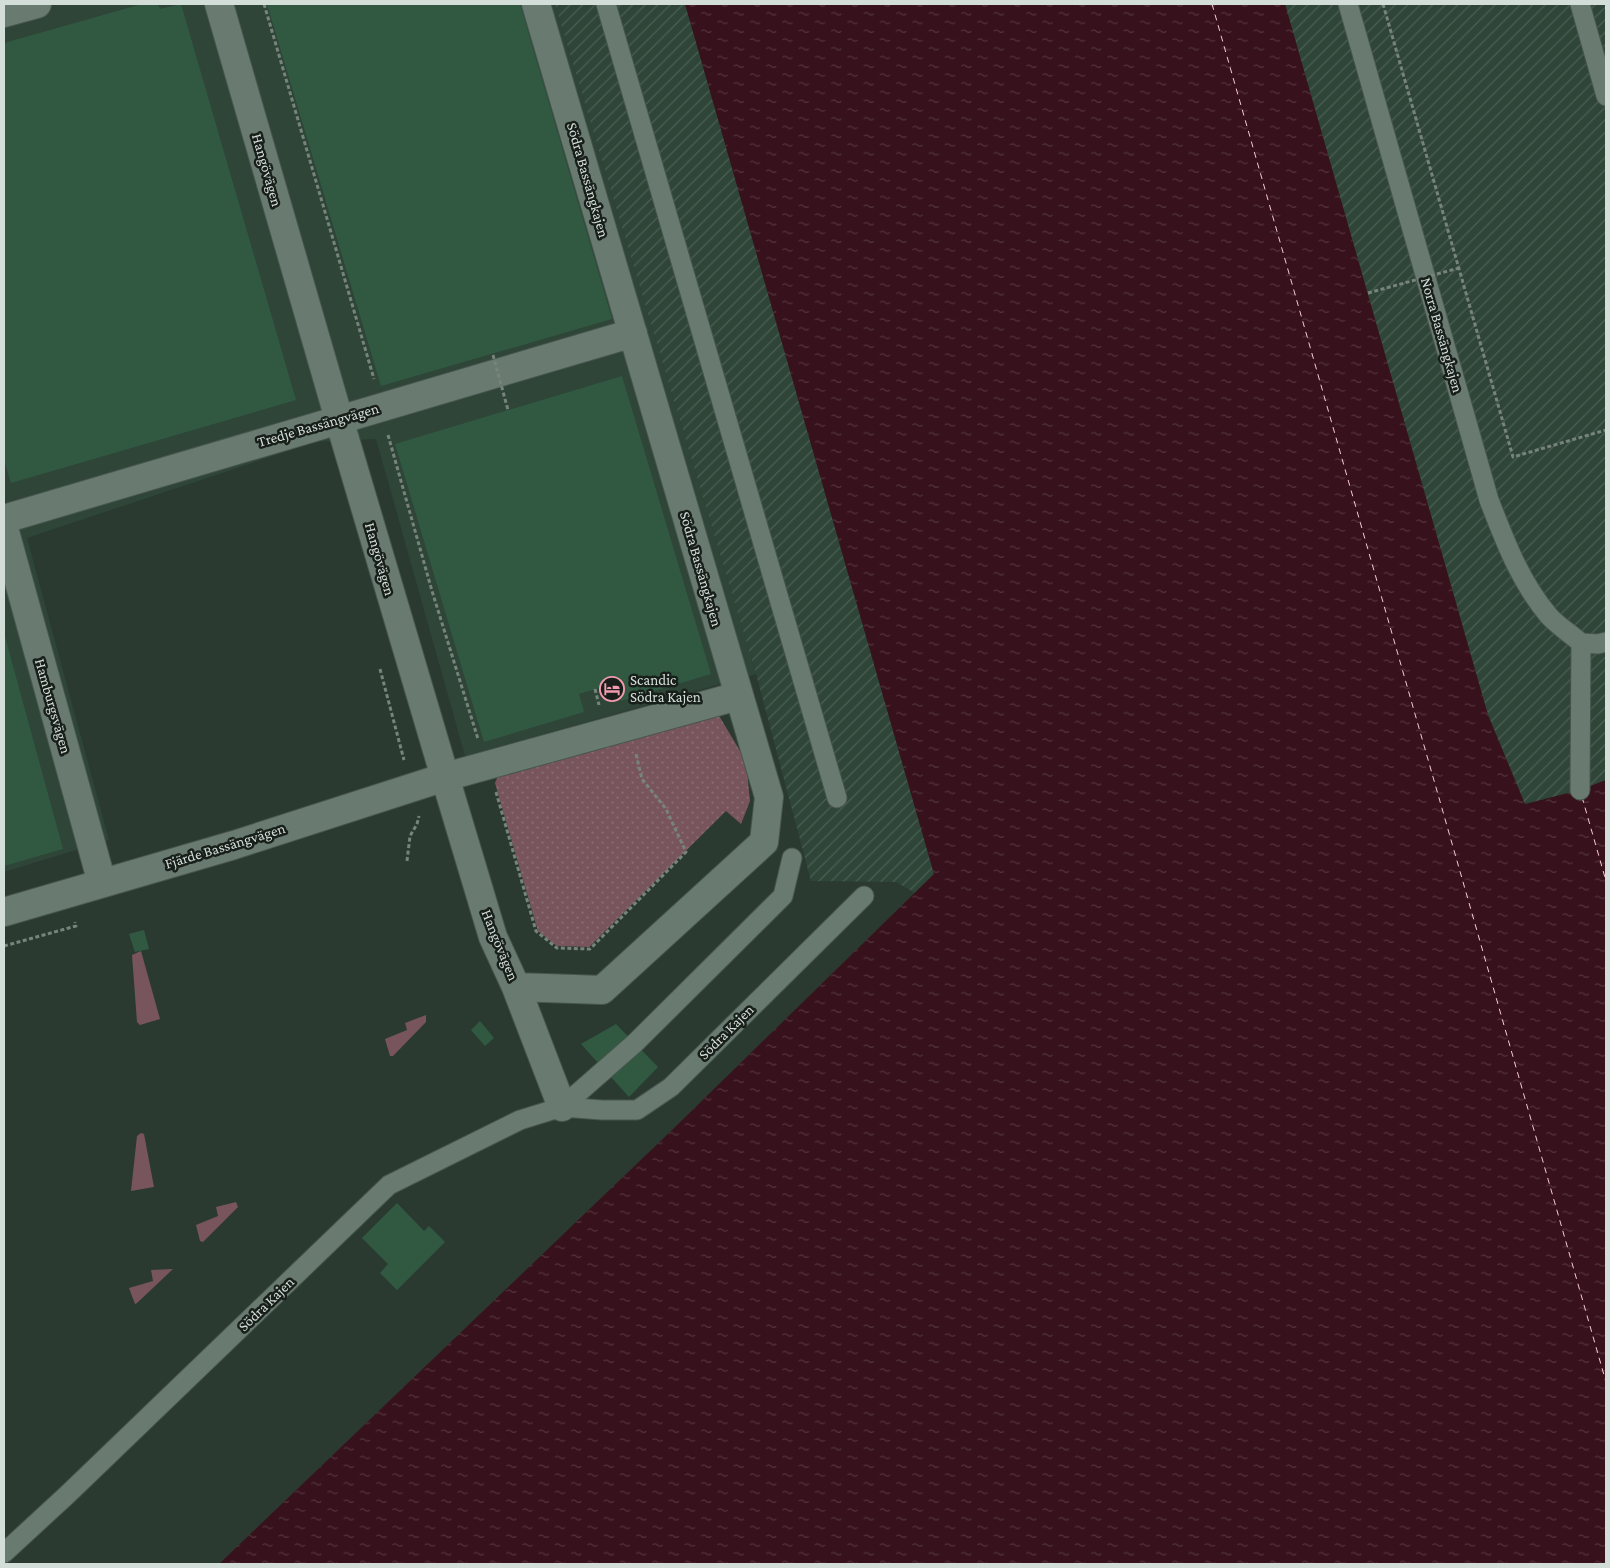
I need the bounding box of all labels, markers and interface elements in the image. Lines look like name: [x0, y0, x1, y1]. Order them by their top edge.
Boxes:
street label: Södra Bassängkajen: [563, 121, 612, 240]
street label: Hangövägen: [248, 132, 285, 209]
street label: Norra Bassängkajen: [1417, 276, 1466, 395]
street label: Tredje Bassängvägen: [255, 400, 381, 451]
street label: Södra Bassängkajen: [676, 510, 725, 629]
street label: Hangövägen: [361, 521, 398, 598]
street label: Hamburgsvägen: [31, 657, 74, 756]
place label: Scandic Södra Kajen: [630, 672, 701, 706]
hotel icon: Scandic Södra Kajen: [599, 676, 625, 702]
street label: Fjärde Bassängvägen: [163, 820, 287, 873]
street label: Hangövägen: [478, 907, 521, 983]
street label: Södra Kajen: [695, 1001, 757, 1063]
street label: Södra Kajen: [235, 1274, 298, 1335]

